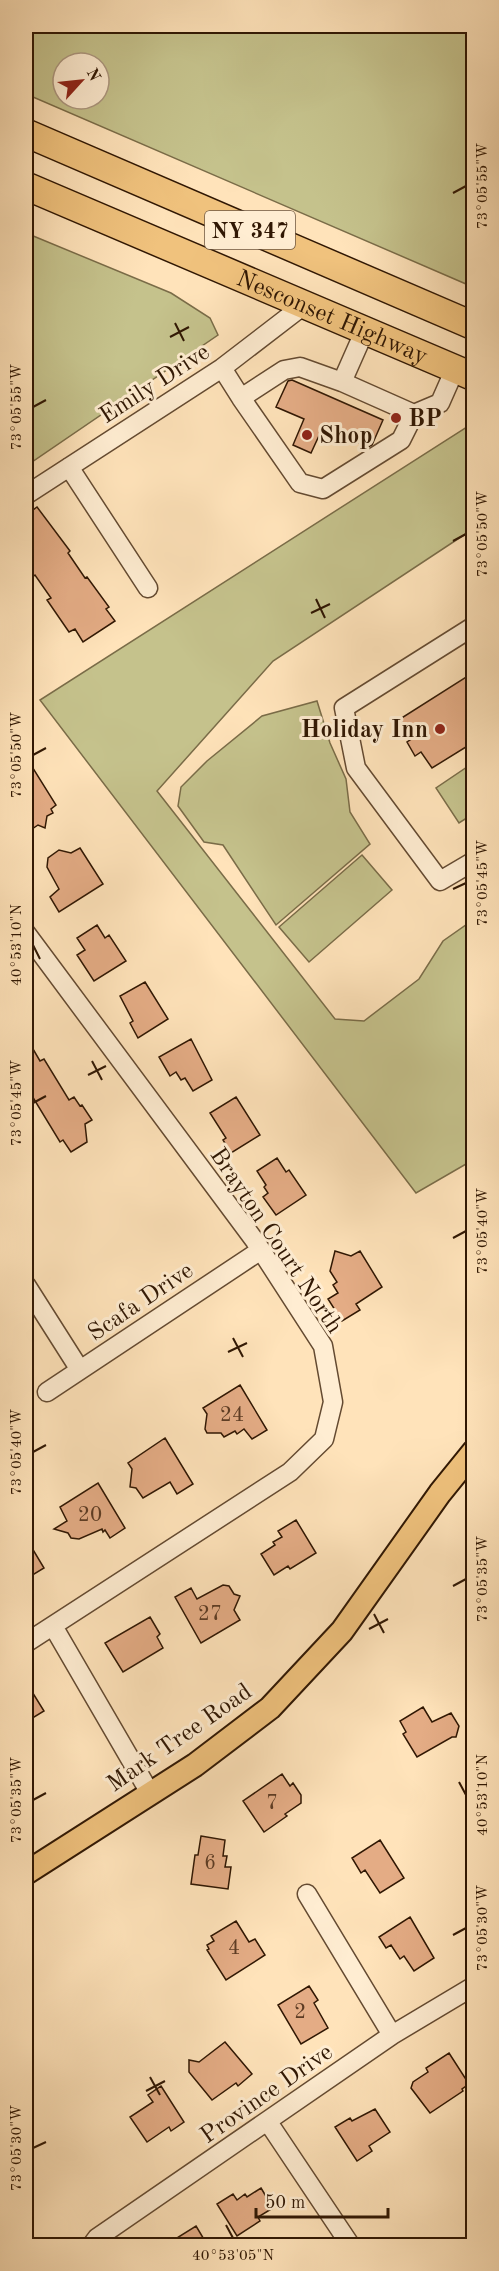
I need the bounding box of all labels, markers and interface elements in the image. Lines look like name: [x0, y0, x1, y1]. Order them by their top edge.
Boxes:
north arrow: [51, 51, 111, 111]
text: N: [83, 66, 103, 85]
text: 73°05'55"W: [476, 143, 491, 229]
road number: NY 347: [205, 211, 295, 249]
street label: Nesconset Highway: [232, 267, 431, 370]
street label: Emily Drive: [96, 340, 214, 429]
text: 73°05'55"W: [10, 364, 25, 450]
place label: BP: [408, 408, 442, 432]
marker: BP: [389, 411, 403, 425]
place label: Shop: [319, 425, 372, 449]
marker: Shop: [300, 428, 314, 442]
text: 73°05'50"W: [476, 491, 491, 577]
text: 73°05'50"W: [10, 712, 25, 798]
place label: Holiday Inn: [301, 719, 428, 743]
marker: Holiday Inn: [433, 722, 447, 736]
text: 73°05'45"W: [476, 840, 491, 926]
text: 40°53'10"N: [10, 904, 25, 986]
text: 73°05'45"W: [10, 1060, 25, 1146]
street label: Brayton Court North: [204, 1144, 346, 1338]
text: 73°05'40"W: [476, 1188, 491, 1274]
street label: Scafa Drive: [84, 1259, 198, 1347]
house number: 24: [220, 1405, 244, 1426]
text: 73°05'40"W: [10, 1409, 25, 1495]
house number: 20: [78, 1505, 102, 1526]
text: 73°05'35"W: [476, 1536, 491, 1622]
house number: 27: [198, 1604, 222, 1625]
street label: Mark Tree Road: [104, 1680, 257, 1797]
text: 40°53'10"N: [476, 1754, 491, 1836]
text: 73°05'35"W: [10, 1757, 25, 1843]
house number: 7: [266, 1793, 278, 1814]
house number: 6: [204, 1853, 216, 1874]
text: 73°05'30"W: [476, 1885, 491, 1971]
house number: 4: [228, 1938, 240, 1959]
house number: 2: [294, 2002, 306, 2023]
street label: Province Drive: [197, 2040, 338, 2149]
text: 73°05'30"W: [10, 2105, 25, 2191]
scale bar: [256, 2181, 388, 2219]
text: 50 m: [265, 2194, 305, 2212]
text: 40°53'05"N: [192, 2249, 274, 2264]

